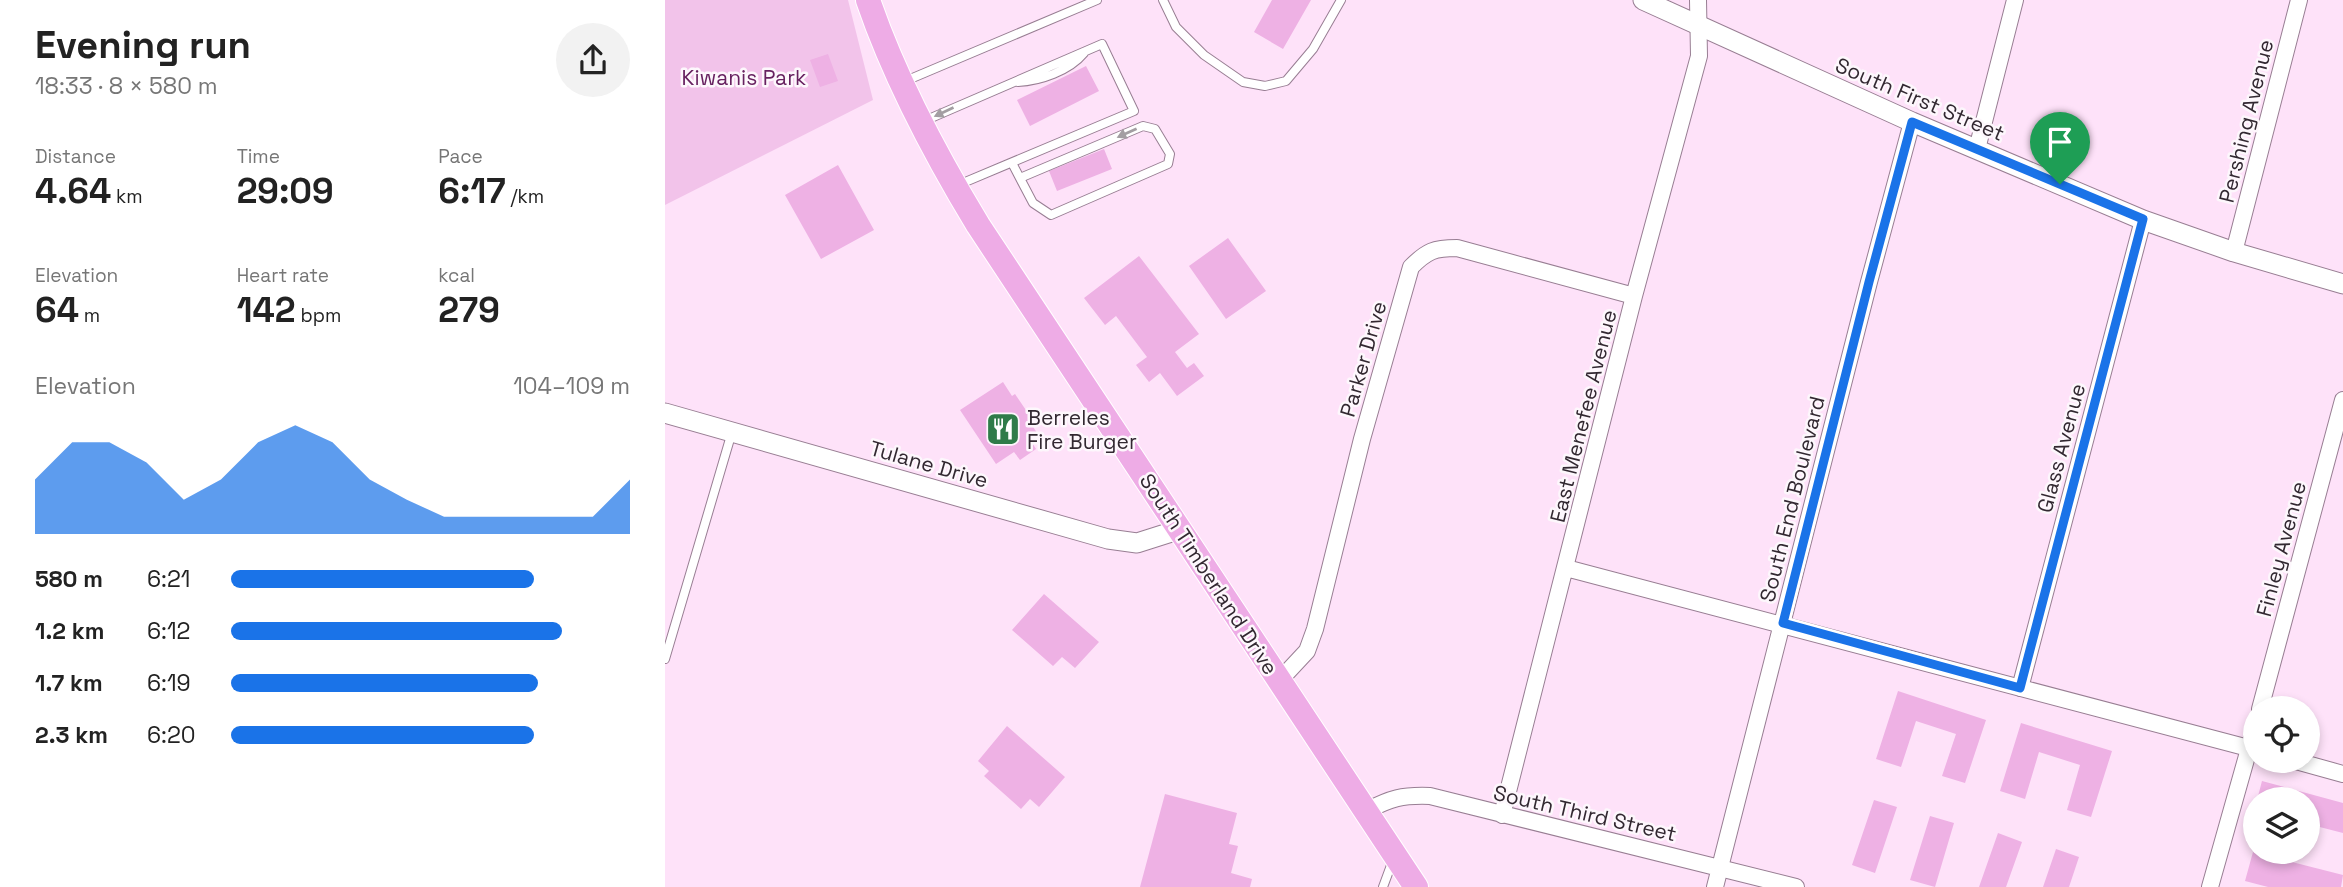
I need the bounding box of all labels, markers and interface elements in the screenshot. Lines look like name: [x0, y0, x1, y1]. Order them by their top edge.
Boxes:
text: Evening run: [35, 21, 251, 69]
button: share: [556, 23, 630, 97]
street label: Pershing Avenue: [2213, 37, 2279, 205]
street label: South First Street: [1831, 51, 2009, 147]
park label: Kiwanis Park: [682, 64, 806, 91]
text: 18:33 · 8 × 580 m: [35, 71, 218, 101]
one-way arrow: [934, 107, 955, 118]
pin: [2030, 112, 2090, 184]
icon: arrive: [2041, 123, 2079, 161]
one-way arrow: [1117, 127, 1137, 139]
text: Distance: [35, 144, 116, 169]
text: Time: [237, 144, 280, 169]
text: Pace: [438, 144, 483, 169]
text: 4.64: [35, 169, 111, 213]
text: 29:09: [237, 169, 334, 213]
text: 6:17: [438, 169, 506, 213]
text: km: [111, 184, 143, 209]
text: /km: [506, 184, 544, 209]
text: Elevation: [35, 263, 118, 288]
text: Heart rate: [237, 263, 329, 288]
text: kcal: [438, 263, 475, 288]
text: 64: [35, 288, 79, 332]
text: 142: [237, 288, 296, 332]
text: 279: [438, 288, 500, 332]
street label: Parker Drive: [1334, 298, 1392, 420]
text: m: [79, 303, 100, 328]
text: bpm: [296, 303, 341, 328]
street label: East Menefee Avenue: [1544, 307, 1622, 525]
text: Elevation: [35, 371, 136, 401]
text: 104–109 m: [513, 371, 630, 401]
street label: Glass Avenue: [2031, 381, 2091, 515]
street label: South End Boulevard: [1753, 393, 1831, 605]
place label: Berreles Fire Burger: [1027, 404, 1137, 455]
restaurant icon: Berreles Fire Burger: [984, 410, 1022, 448]
street label: Tulane Drive: [867, 434, 991, 494]
street label: South Timberland Drive: [1134, 468, 1284, 680]
street label: Finley Avenue: [2250, 478, 2312, 620]
text: 580 m: [35, 564, 103, 594]
text: 6:21: [147, 564, 190, 594]
text: 1.2 km: [35, 616, 104, 646]
text: 6:12: [147, 616, 190, 646]
text: 1.7 km: [35, 668, 103, 698]
text: 6:19: [147, 668, 191, 698]
map controls: [2243, 696, 2320, 864]
button: locate: [2243, 696, 2320, 773]
text: 2.3 km: [35, 720, 108, 750]
text: 6:20: [147, 720, 196, 750]
street label: South Third Street: [1491, 779, 1679, 847]
button: layers: [2243, 787, 2320, 864]

